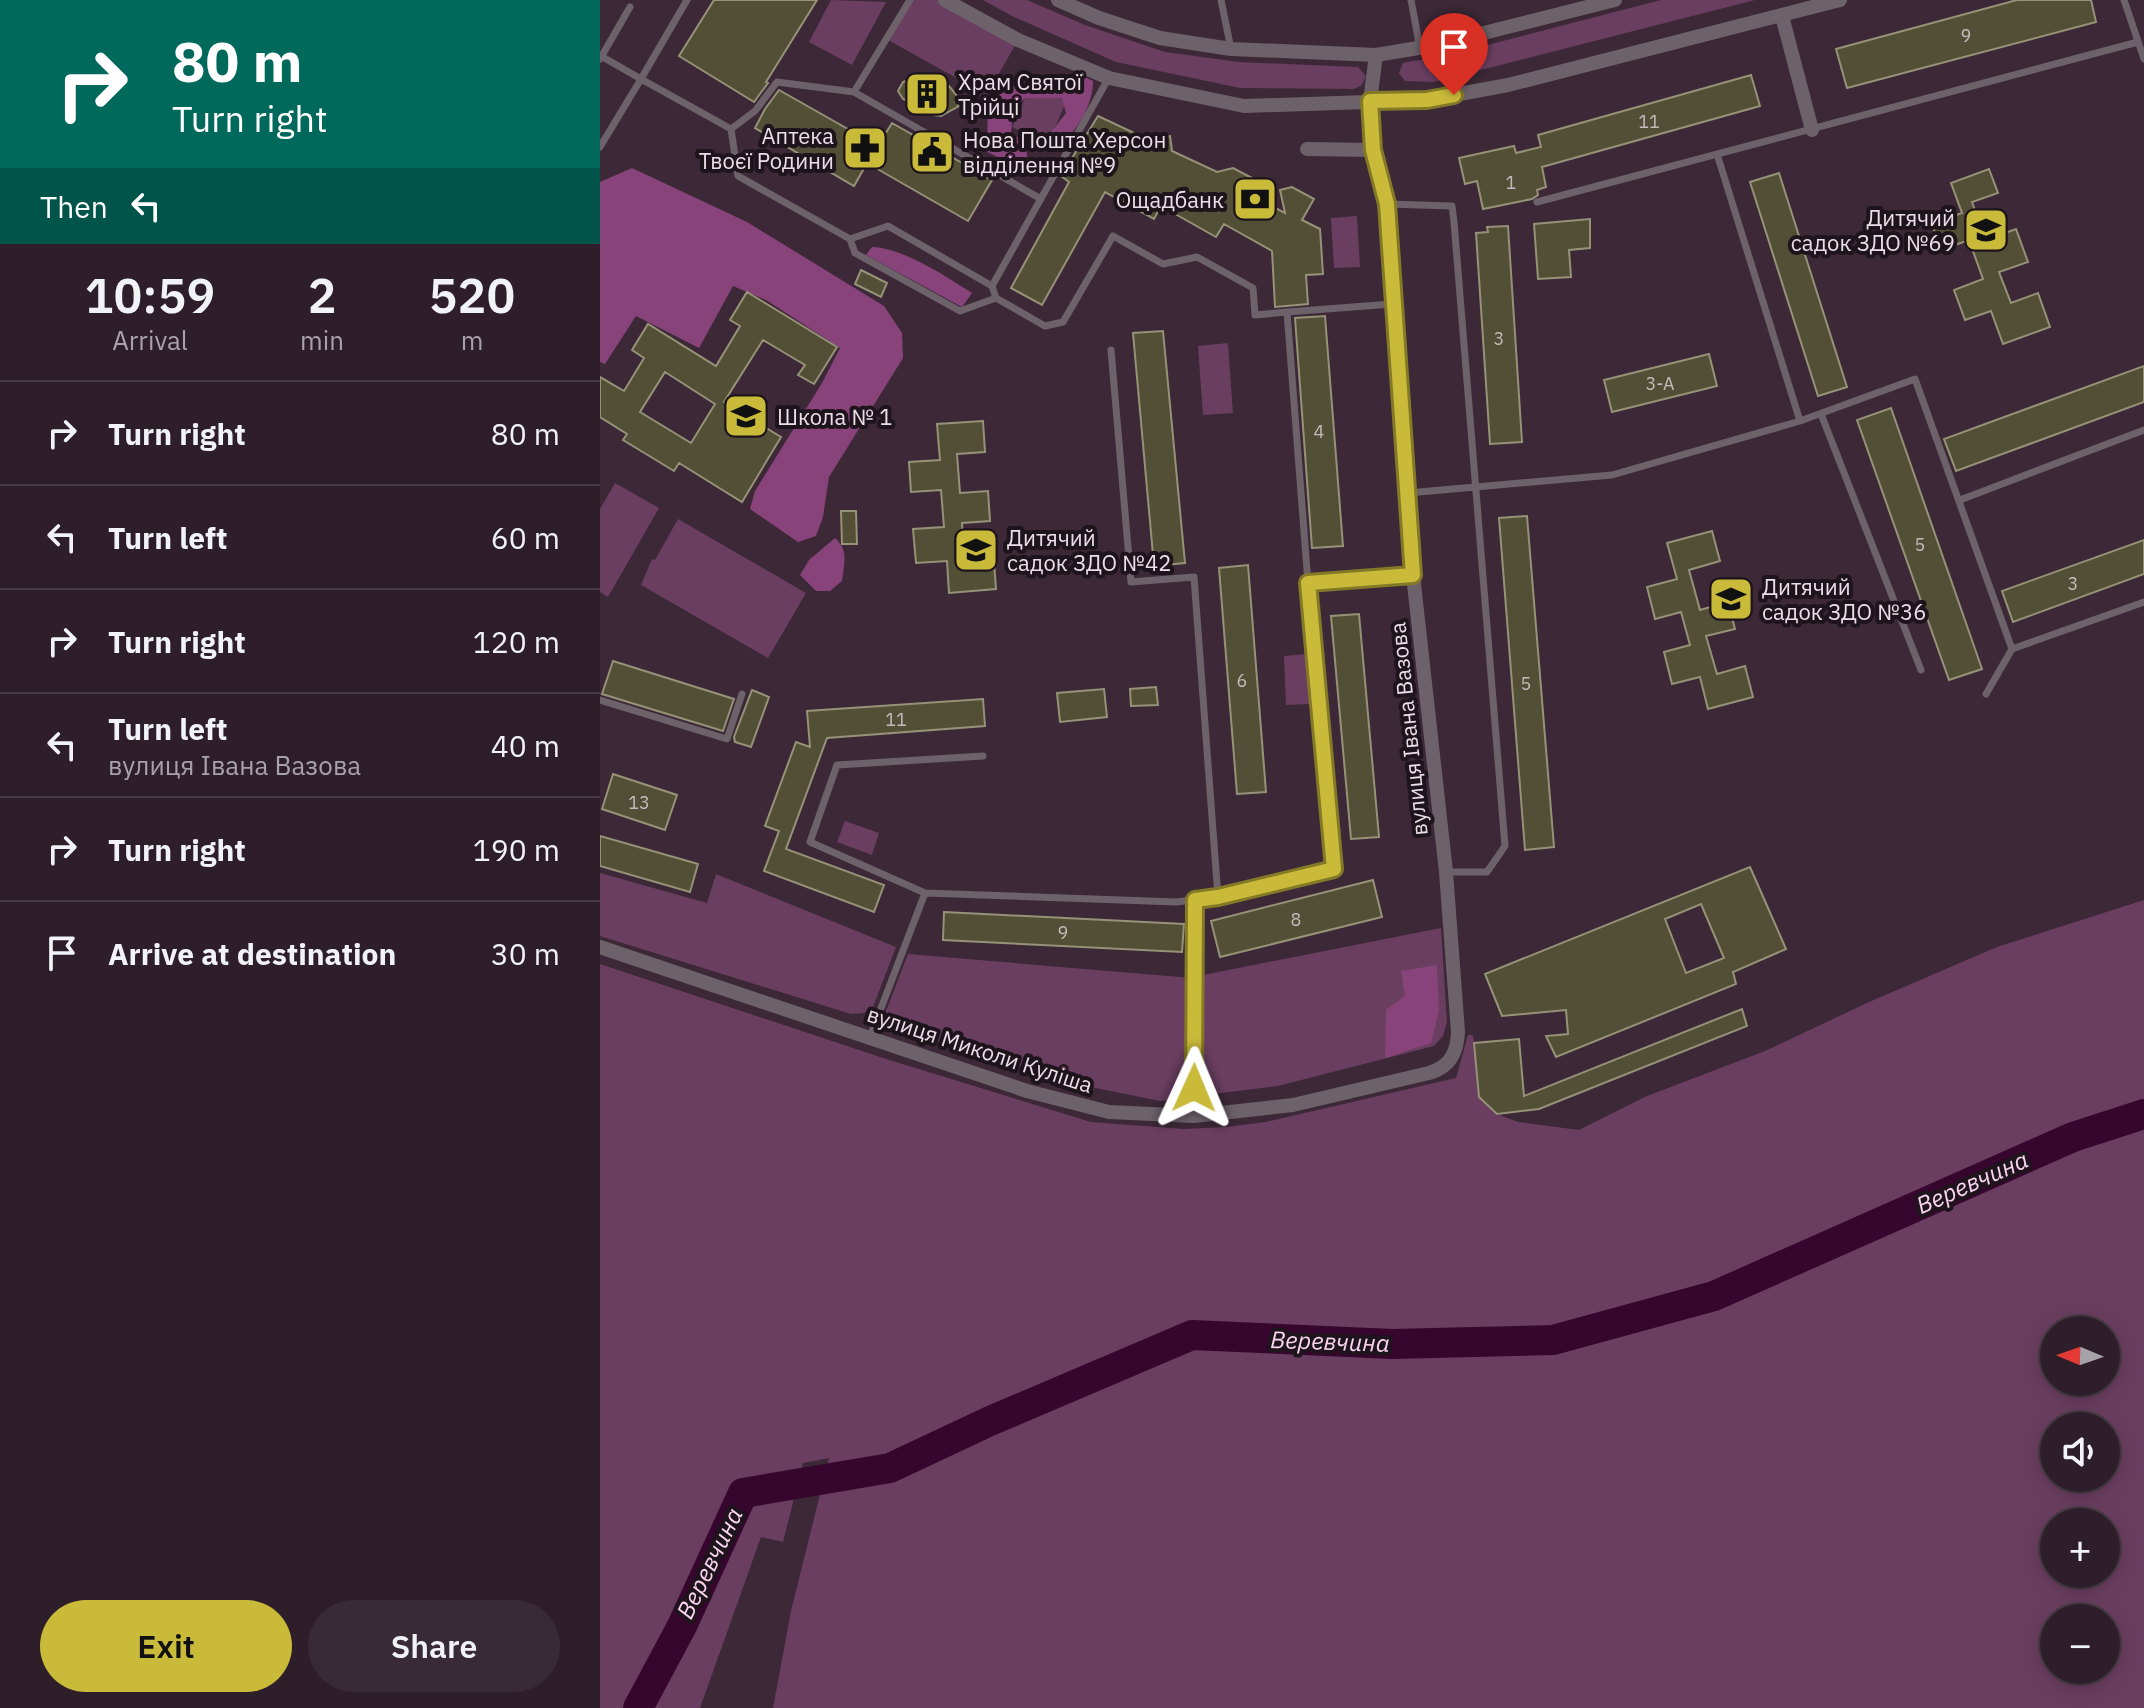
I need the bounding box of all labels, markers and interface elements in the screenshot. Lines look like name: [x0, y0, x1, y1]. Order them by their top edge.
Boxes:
pin: [1420, 13, 1488, 95]
house number: 9: [1961, 24, 1971, 47]
text: 80 m: [172, 25, 302, 97]
icon: arrive: [1432, 25, 1476, 69]
icon: right: [40, 32, 144, 136]
place label: Храм Святої Трійці: [958, 67, 1083, 121]
building icon: Храм Святої Трійці: [903, 70, 951, 118]
text: Turn right: [172, 95, 328, 142]
house number: 11: [1638, 110, 1660, 133]
place label: Аптека Твоєї Родини: [699, 121, 834, 175]
pharmacy icon: Аптека Твоєї Родини: [841, 124, 889, 172]
place label: Нова Пошта Херсон відділення №9: [963, 125, 1166, 179]
public building icon: Нова Пошта Херсон відділення №9: [908, 128, 956, 176]
house number: 1: [1506, 171, 1516, 194]
bank icon: Ощадбанк: [1231, 175, 1279, 223]
icon: left: [124, 184, 168, 228]
place label: Ощадбанк: [1116, 185, 1224, 214]
text: Then: [40, 187, 108, 226]
place label: Дитячий садок ЗДО №69: [1791, 203, 1955, 257]
school or university icon: Дитячий садок ЗДО №69: [1962, 206, 2010, 254]
text: 10:59: [85, 264, 215, 326]
text: 2: [308, 264, 336, 326]
text: 520: [429, 264, 515, 326]
text: Arrival: [112, 323, 188, 357]
text: min: [300, 323, 344, 357]
text: m: [461, 323, 483, 357]
house number: 3: [1494, 327, 1504, 350]
house number: 3-А: [1645, 372, 1675, 395]
school or university icon: Школа № 1: [722, 392, 770, 440]
place label: Школа № 1: [777, 402, 892, 431]
icon: right: [40, 411, 84, 455]
text: Turn right: [108, 414, 246, 453]
text: 80 m: [491, 414, 560, 453]
house number: 4: [1314, 420, 1325, 443]
icon: left: [40, 515, 84, 559]
text: Turn left: [108, 518, 227, 557]
text: 60 m: [491, 518, 560, 557]
place label: Дитячий садок ЗДО №42: [1007, 523, 1171, 577]
school or university icon: Дитячий садок ЗДО №42: [952, 526, 1000, 574]
house number: 5: [1915, 533, 1925, 556]
place label: Дитячий садок ЗДО №36: [1762, 572, 1926, 626]
house number: 3: [2068, 572, 2078, 595]
school or university icon: Дитячий садок ЗДО №36: [1707, 575, 1755, 623]
icon: right: [40, 619, 84, 663]
street label: вулиця Івана Вазова: [1382, 621, 1434, 837]
text: Turn right: [108, 622, 246, 661]
text: 120 m: [473, 622, 560, 661]
house number: 6: [1237, 669, 1247, 692]
house number: 5: [1521, 672, 1531, 695]
house number: 11: [885, 708, 907, 731]
text: Turn left: [108, 709, 227, 748]
icon: left: [40, 723, 84, 767]
text: 40 m: [491, 726, 560, 765]
text: вулиця Івана Вазова: [108, 748, 361, 782]
house number: 13: [628, 791, 650, 814]
icon: right: [40, 827, 84, 871]
text: Turn right: [108, 830, 246, 869]
text: 190 m: [473, 830, 560, 869]
house number: 8: [1291, 908, 1301, 931]
house number: 9: [1058, 921, 1068, 944]
icon: arrive: [40, 931, 84, 975]
text: Arrive at destination: [108, 934, 396, 973]
text: 30 m: [491, 934, 560, 973]
street label: вулиця Миколи Куліша: [864, 999, 1097, 1099]
position arrow: [1152, 1046, 1236, 1130]
water label: Веревчина: [1911, 1143, 2033, 1221]
north arrow: [2040, 1316, 2120, 1396]
map controls: [2040, 1316, 2120, 1684]
water label: Веревчина: [1270, 1323, 1390, 1359]
button: sound: [2040, 1412, 2120, 1492]
water label: Веревчина: [668, 1502, 750, 1624]
button: +: [2040, 1508, 2120, 1588]
button: Exit: [40, 1600, 292, 1692]
button: Share: [308, 1600, 560, 1692]
button: −: [2040, 1604, 2120, 1684]

